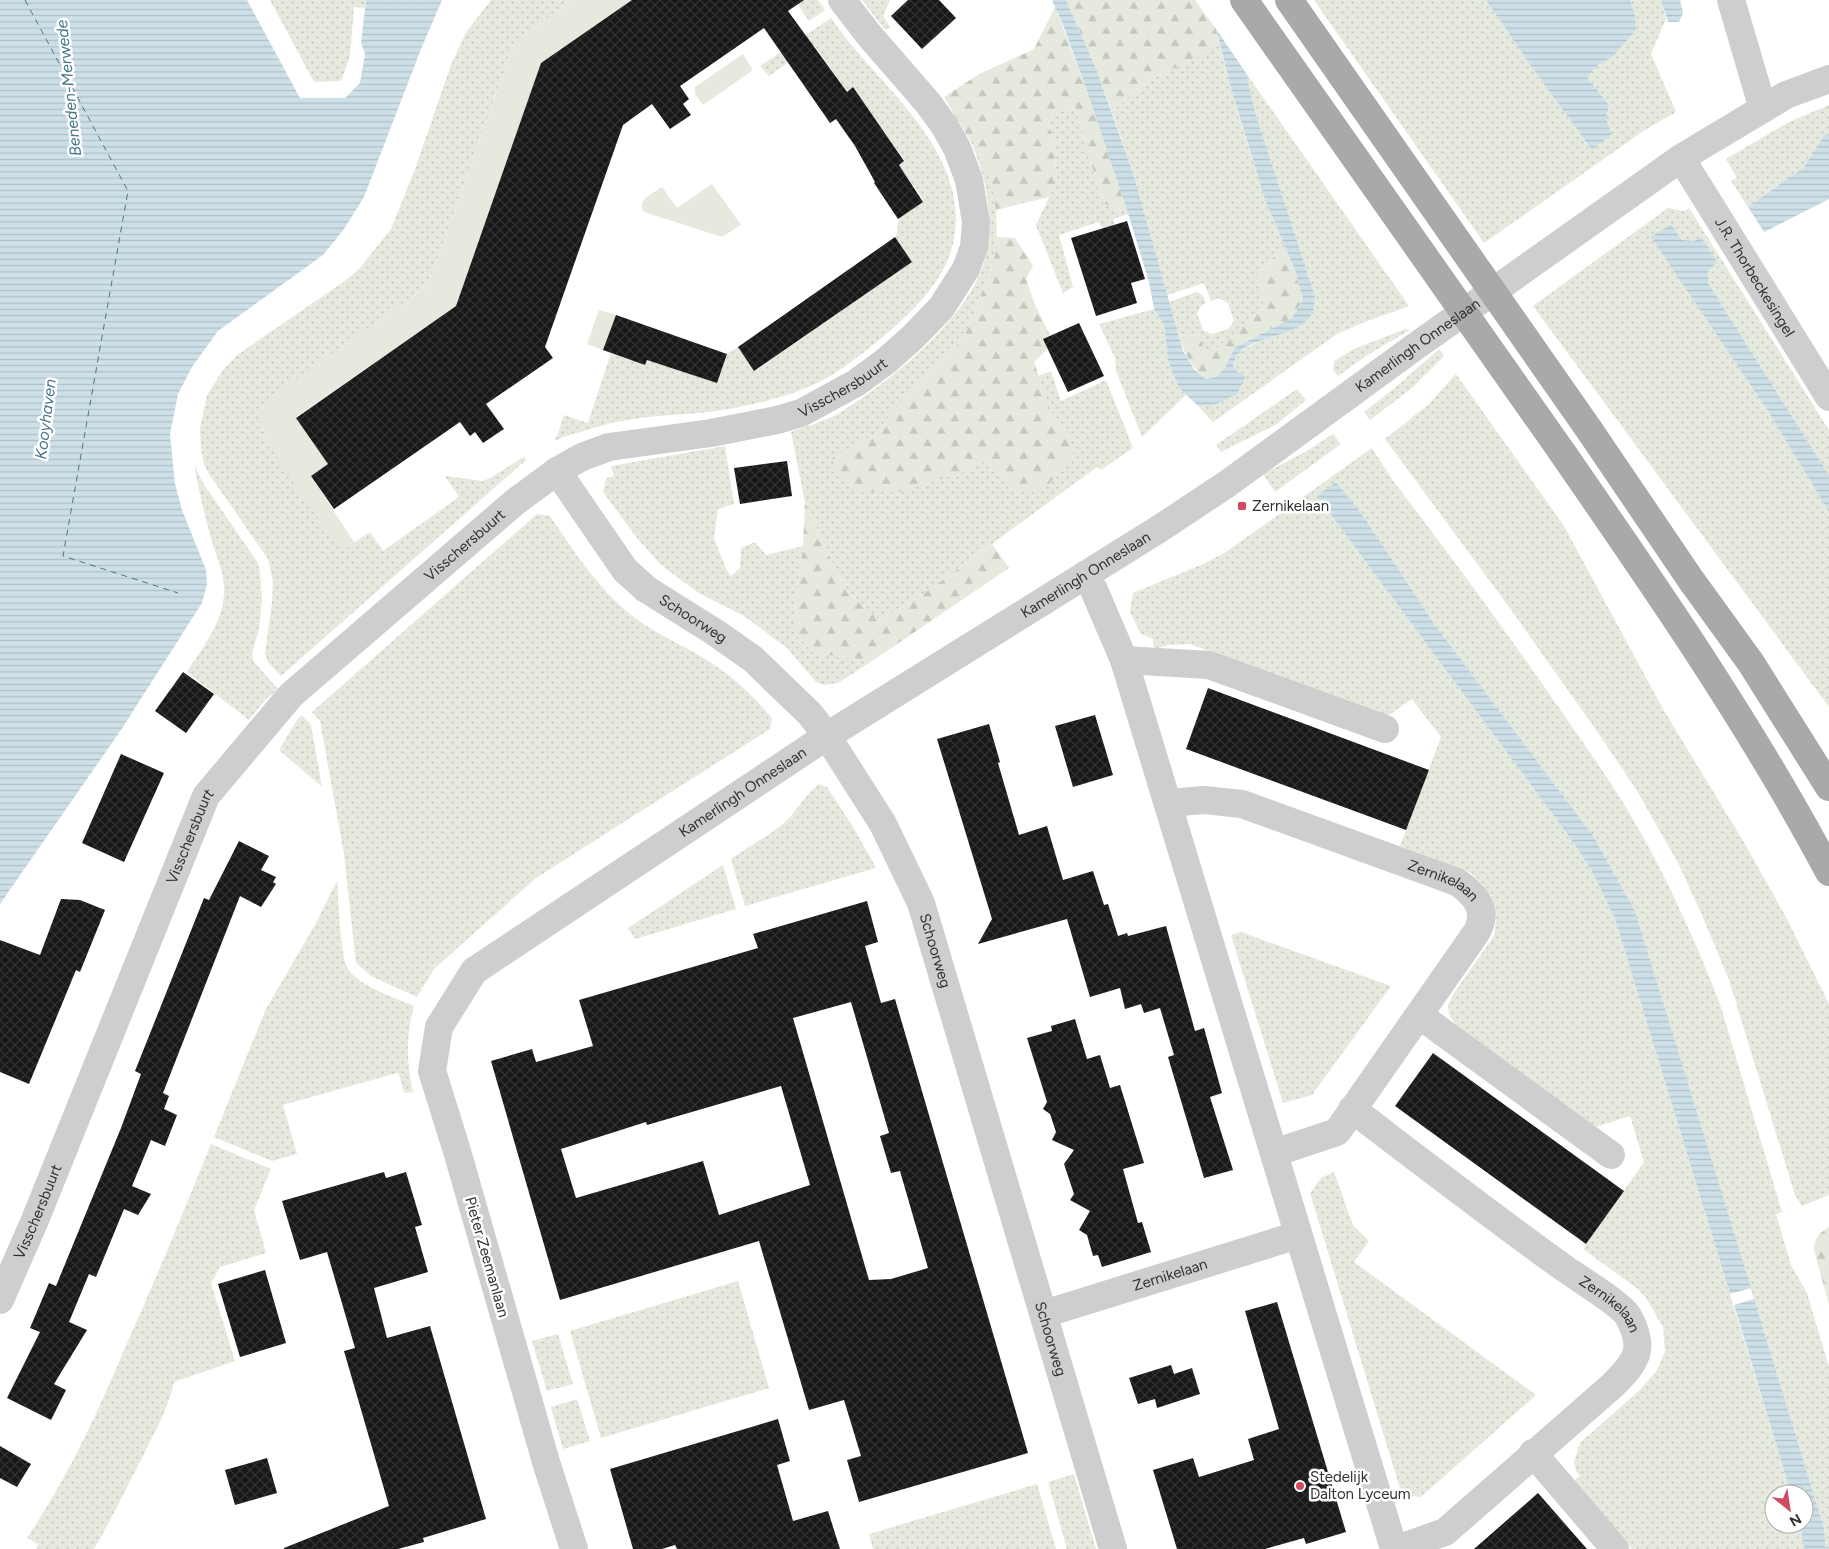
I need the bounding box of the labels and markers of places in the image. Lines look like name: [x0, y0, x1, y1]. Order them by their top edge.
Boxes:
place label: Zernikelaan: [1252, 497, 1329, 515]
marker: Zernikelaan: [1236, 500, 1248, 512]
place label: Stedelijk Dalton Lyceum: [1310, 1468, 1411, 1503]
marker: Stedelijk Dalton Lyceum: [1294, 1480, 1306, 1492]

